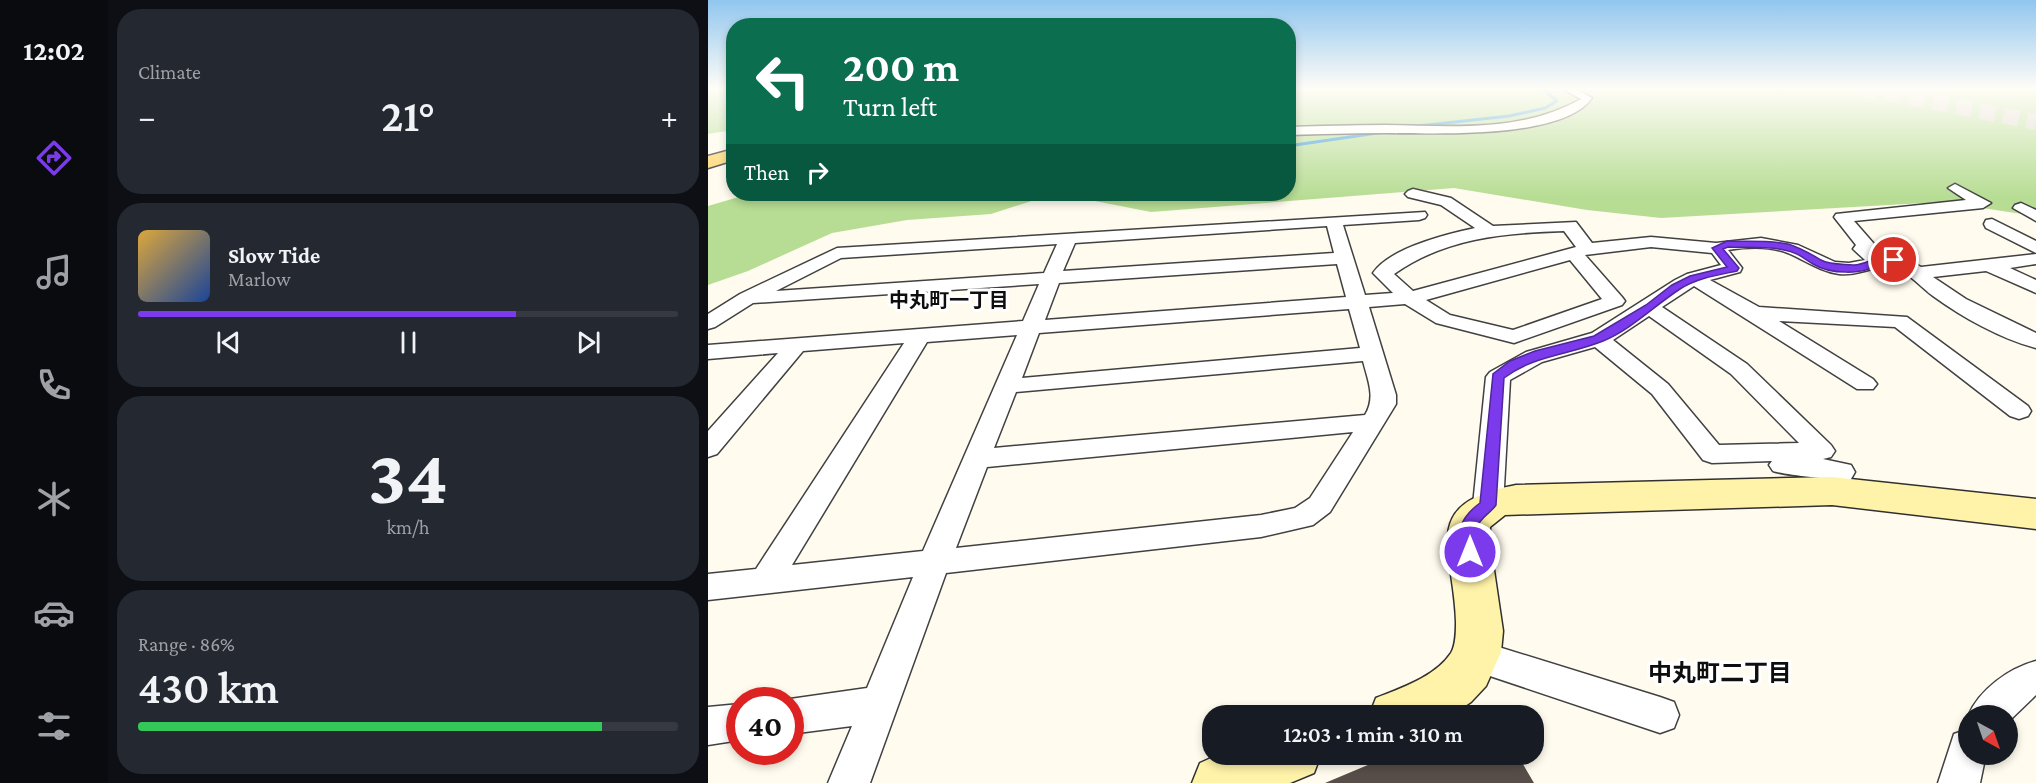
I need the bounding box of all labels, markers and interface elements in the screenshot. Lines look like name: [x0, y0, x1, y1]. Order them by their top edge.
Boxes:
text: 12:02: [23, 36, 85, 66]
icon: left: [744, 42, 822, 120]
text: 200 m: [843, 43, 959, 90]
text: Climate: [138, 61, 201, 83]
text: 21°: [381, 91, 435, 141]
text: Turn left: [843, 92, 937, 122]
text: −: [138, 98, 155, 135]
text: +: [661, 98, 678, 135]
icon: directions: [33, 137, 75, 179]
icon: right: [801, 156, 834, 189]
text: Then: [744, 160, 789, 185]
pin: [1868, 234, 1919, 285]
text: Slow Tide: [228, 243, 320, 268]
icon: arrive: [1877, 243, 1910, 276]
icon: music: [33, 251, 75, 293]
text: Marlow: [228, 268, 291, 290]
district label: 中丸町一丁目: [889, 289, 1009, 311]
icon: previous: [212, 326, 245, 359]
icon: pause: [392, 326, 425, 359]
icon: next: [572, 326, 605, 359]
icon: phone: [33, 364, 75, 406]
text: 34: [368, 433, 448, 520]
icon: climate: [33, 478, 75, 520]
text: km/h: [386, 516, 430, 538]
position arrow: [1438, 520, 1502, 584]
icon: car: [33, 592, 75, 634]
text: Range · 86%: [138, 633, 235, 655]
district label: 中丸町二丁目: [1648, 659, 1792, 686]
text: 430 km: [138, 663, 279, 713]
speed limit sign: 40: [726, 687, 804, 765]
icon: filters: [33, 705, 75, 747]
north arrow: [1958, 705, 2018, 765]
map controls: [1958, 705, 2018, 765]
text: 12:03 · 1 min · 310 m: [1283, 722, 1463, 747]

